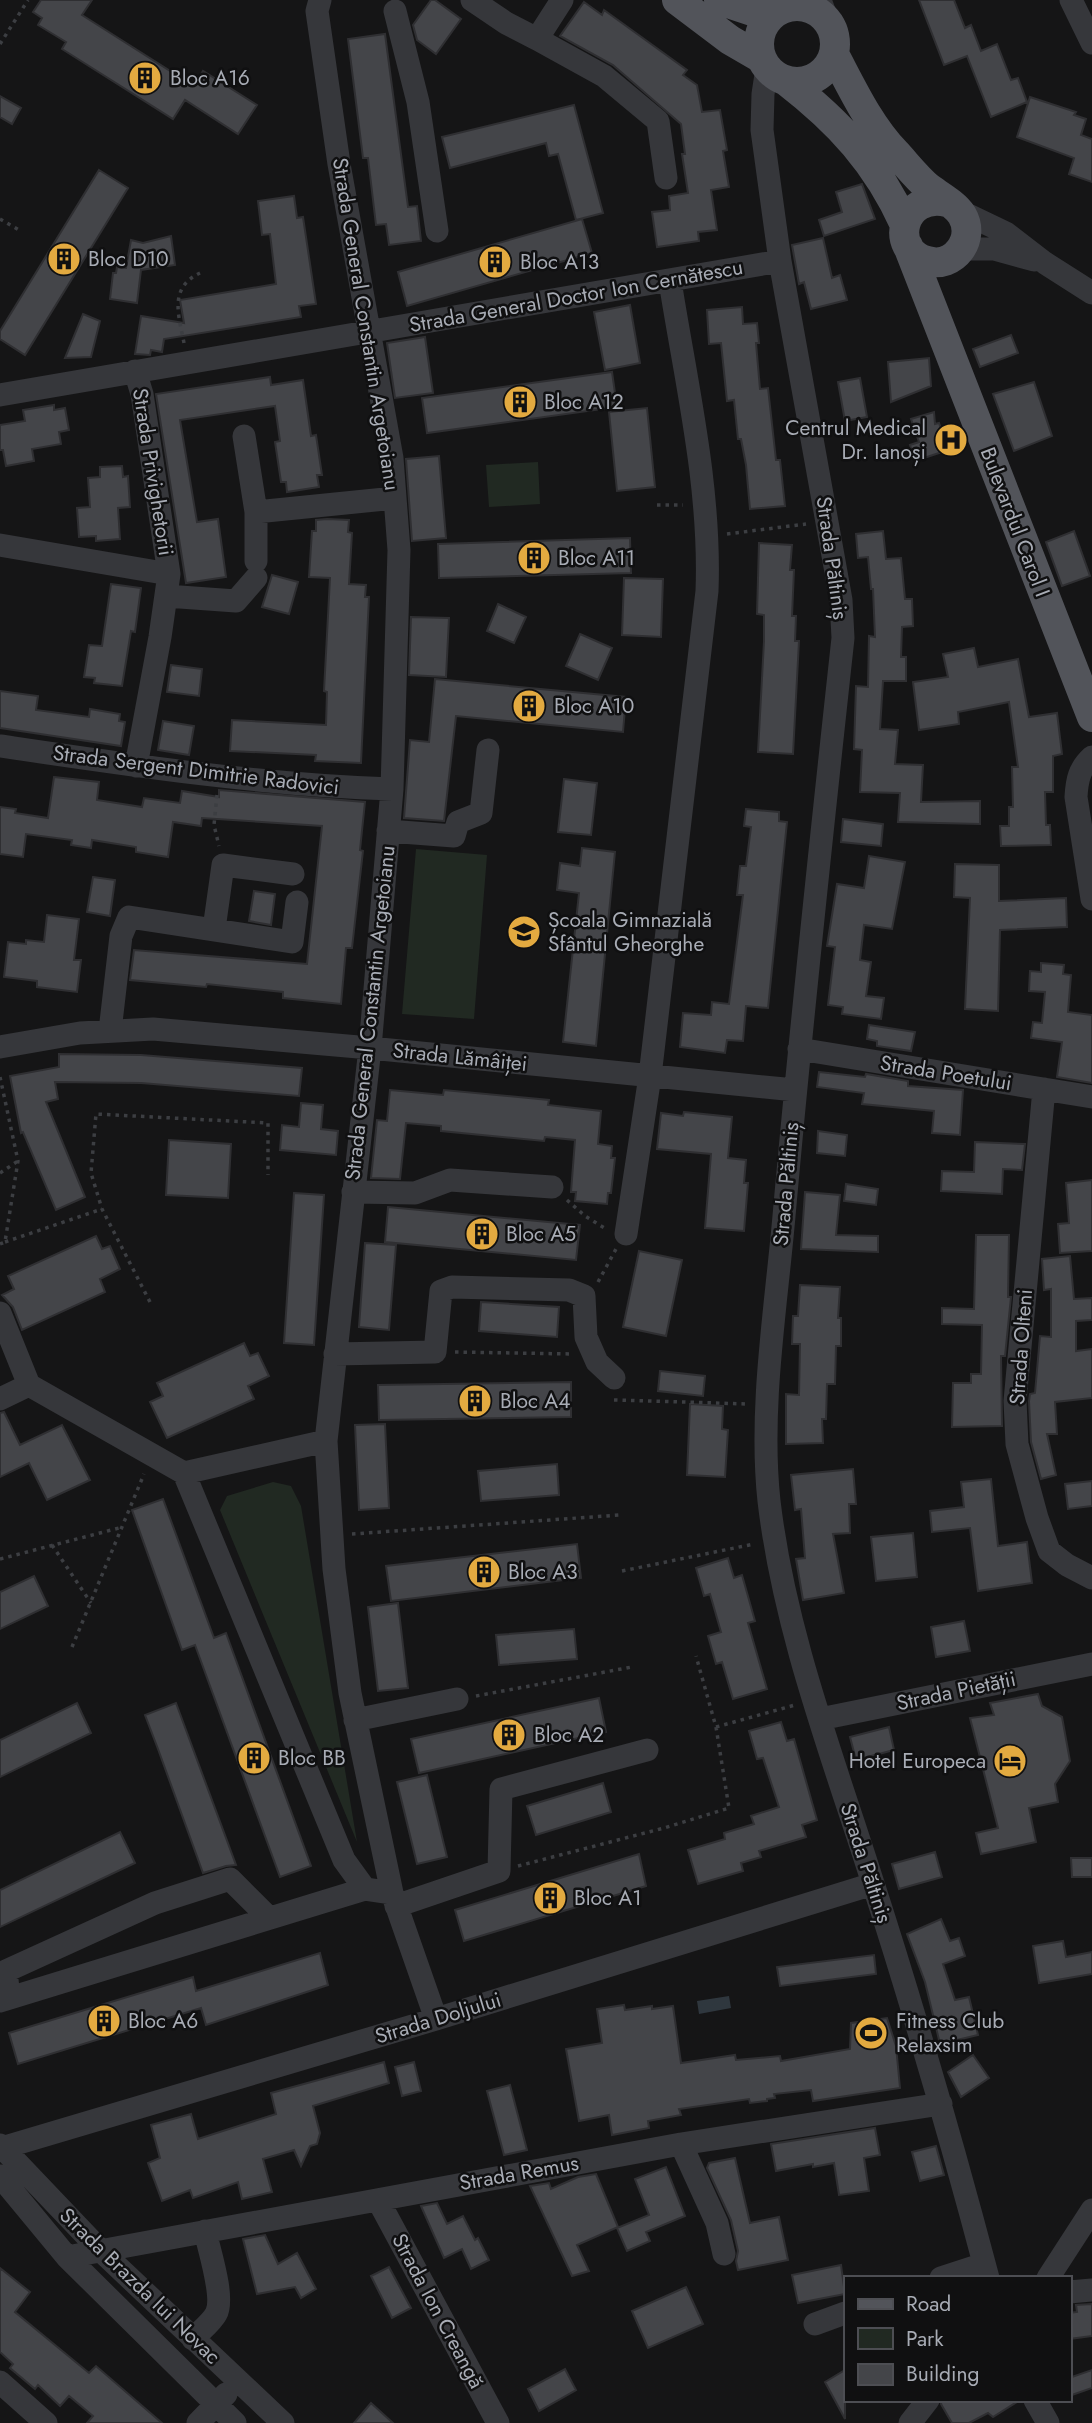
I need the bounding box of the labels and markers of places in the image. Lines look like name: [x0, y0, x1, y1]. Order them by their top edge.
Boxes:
building icon: Bloc A16: [126, 59, 164, 97]
place label: Bloc A16: [170, 63, 250, 93]
building icon: Bloc D10: [45, 240, 83, 278]
building icon: Bloc A13: [476, 243, 514, 281]
place label: Bloc D10: [88, 244, 169, 274]
place label: Bloc A13: [520, 247, 599, 277]
building icon: Bloc A12: [501, 383, 539, 421]
place label: Bloc A12: [544, 387, 624, 417]
place label: Centrul Medical Dr. Ianoși: [785, 413, 926, 467]
hospital icon: Centrul Medical Dr. Ianoși: [932, 421, 970, 459]
building icon: Bloc A11: [515, 539, 553, 577]
place label: Bloc A11: [558, 543, 635, 573]
building icon: Bloc A10: [510, 687, 548, 725]
place label: Bloc A10: [554, 691, 634, 721]
place label: Școala Gimnazială Sfântul Gheorghe: [548, 905, 712, 959]
school or university icon: Școala Gimnazială Sfântul Gheorghe: [505, 913, 543, 951]
building icon: Bloc A5: [463, 1215, 501, 1253]
place label: Bloc A5: [506, 1219, 576, 1249]
building icon: Bloc A4: [456, 1382, 494, 1420]
place label: Bloc A4: [500, 1386, 570, 1416]
building icon: Bloc A3: [465, 1553, 503, 1591]
place label: Bloc A3: [508, 1557, 578, 1587]
building icon: Bloc A2: [490, 1716, 528, 1754]
place label: Bloc A2: [534, 1720, 604, 1750]
building icon: Bloc BB: [235, 1739, 273, 1777]
hotel icon: Hotel Europeca: [991, 1742, 1029, 1780]
place label: Bloc BB: [278, 1743, 346, 1773]
place label: Hotel Europeca: [849, 1746, 986, 1776]
building icon: Bloc A1: [531, 1879, 569, 1917]
place label: Bloc A1: [574, 1883, 642, 1913]
building icon: Bloc A6: [85, 2002, 123, 2040]
place label: Bloc A6: [128, 2006, 198, 2036]
place label: Fitness Club Relaxsim: [896, 2006, 1004, 2060]
sports icon: Fitness Club Relaxsim: [852, 2014, 890, 2052]

